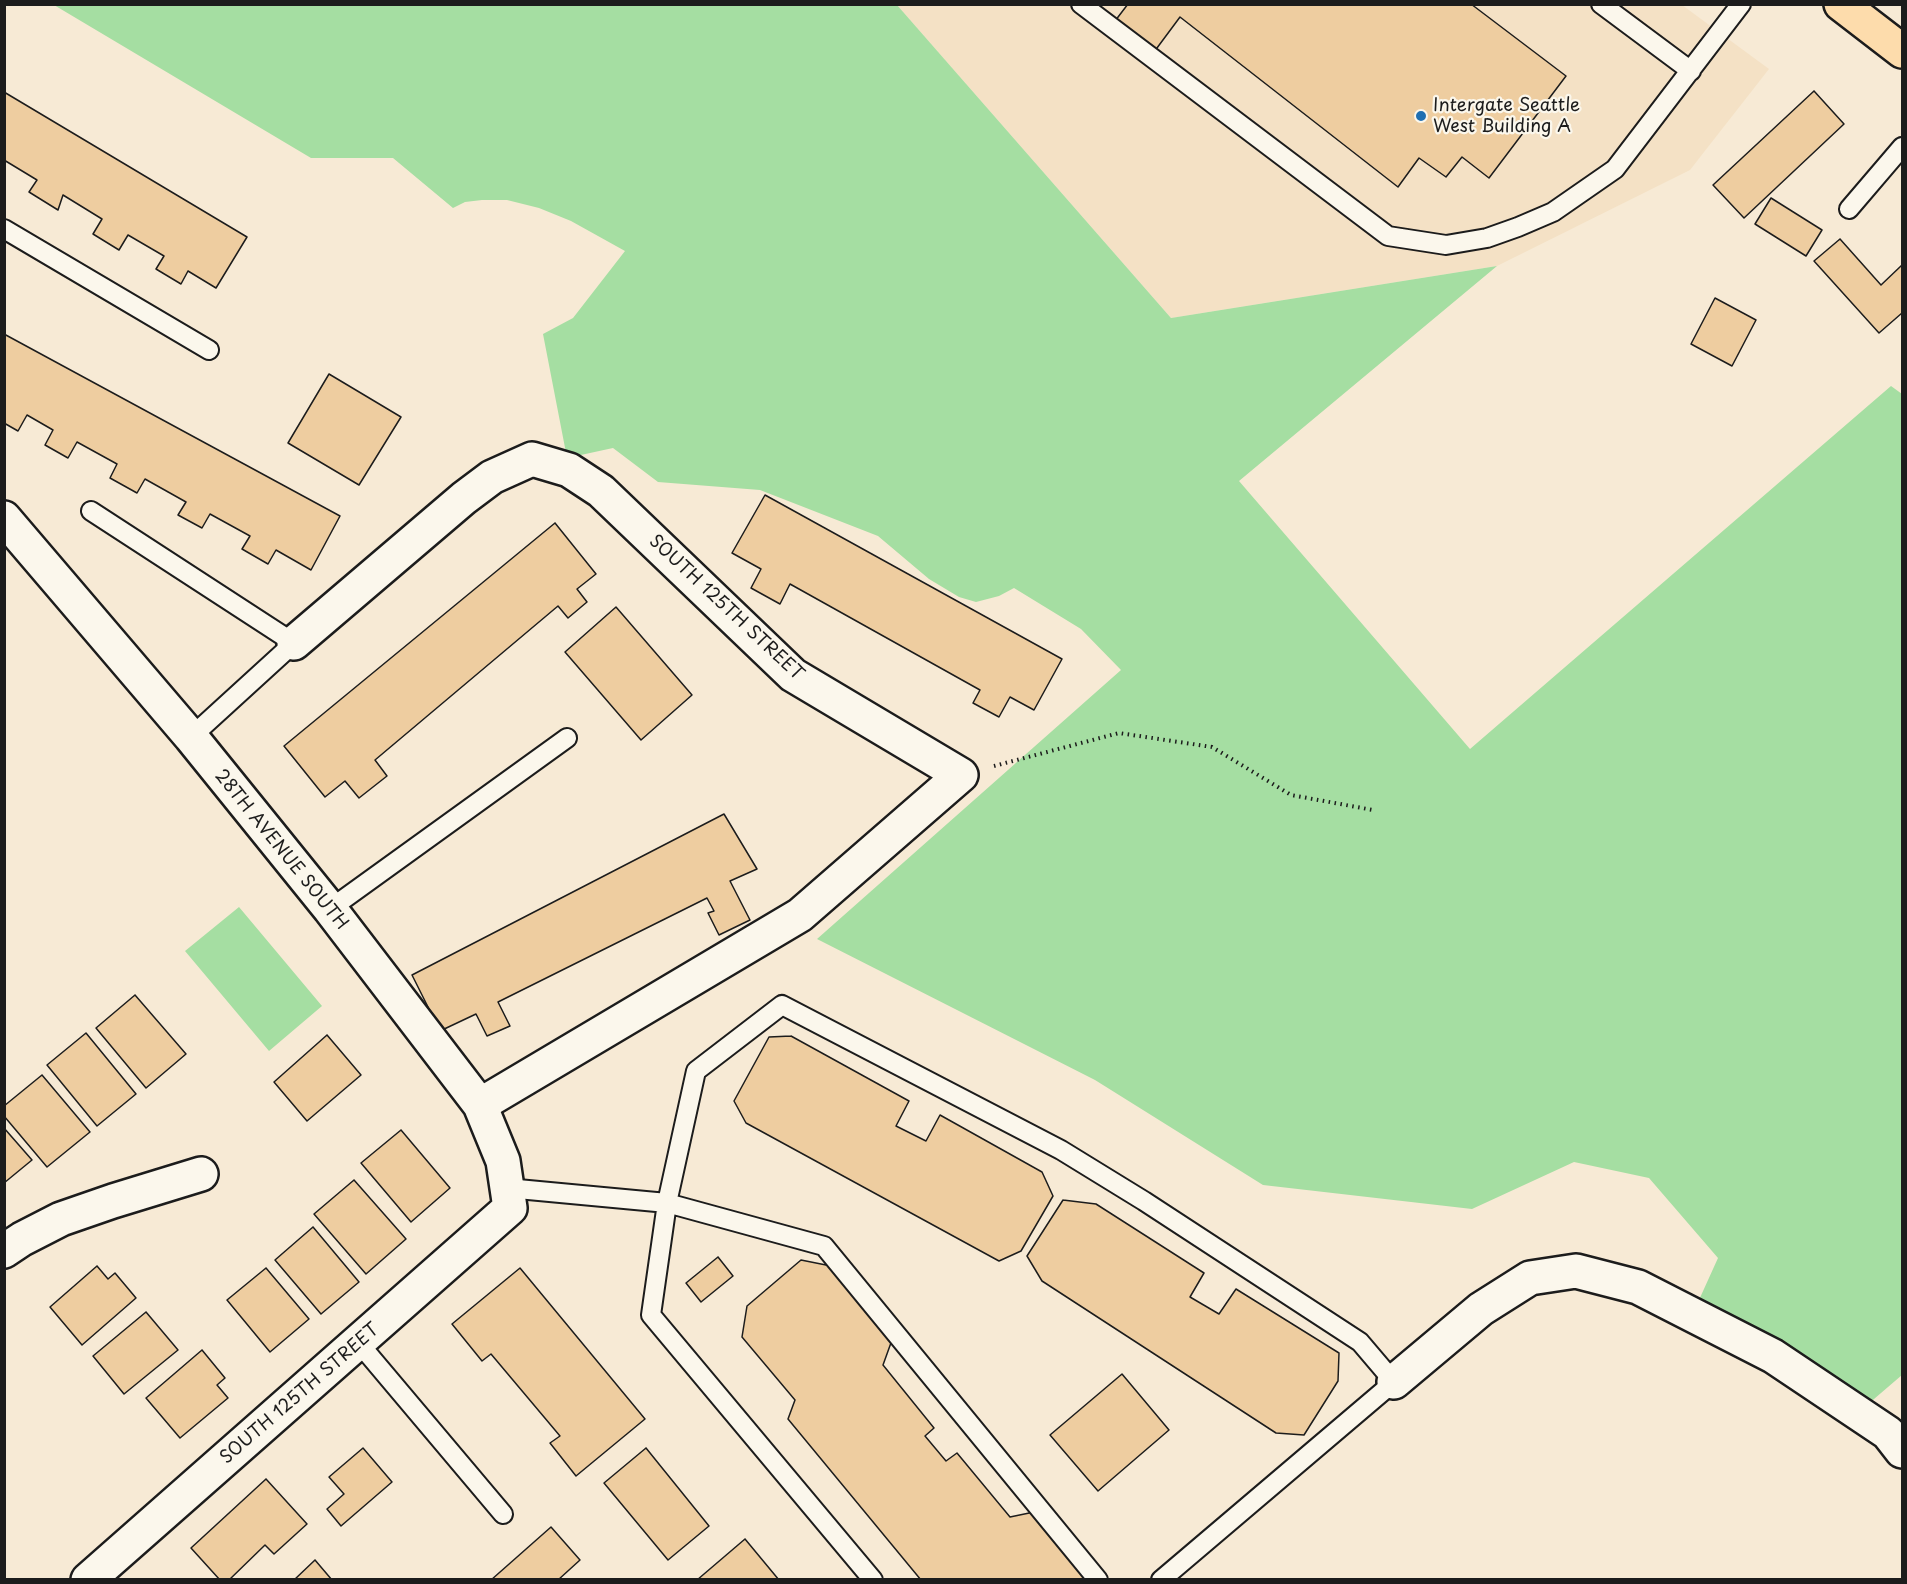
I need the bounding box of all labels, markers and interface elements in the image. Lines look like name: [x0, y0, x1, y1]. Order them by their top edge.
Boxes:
place label: Intergate Seattle West Building A: [1433, 95, 1580, 138]
marker: Intergate Seattle West Building A: [1414, 109, 1428, 123]
street label: SOUTH 125TH STREET: [644, 531, 808, 685]
street label: 28TH AVENUE SOUTH: [210, 766, 352, 934]
street label: SOUTH 125TH STREET: [216, 1319, 384, 1469]

